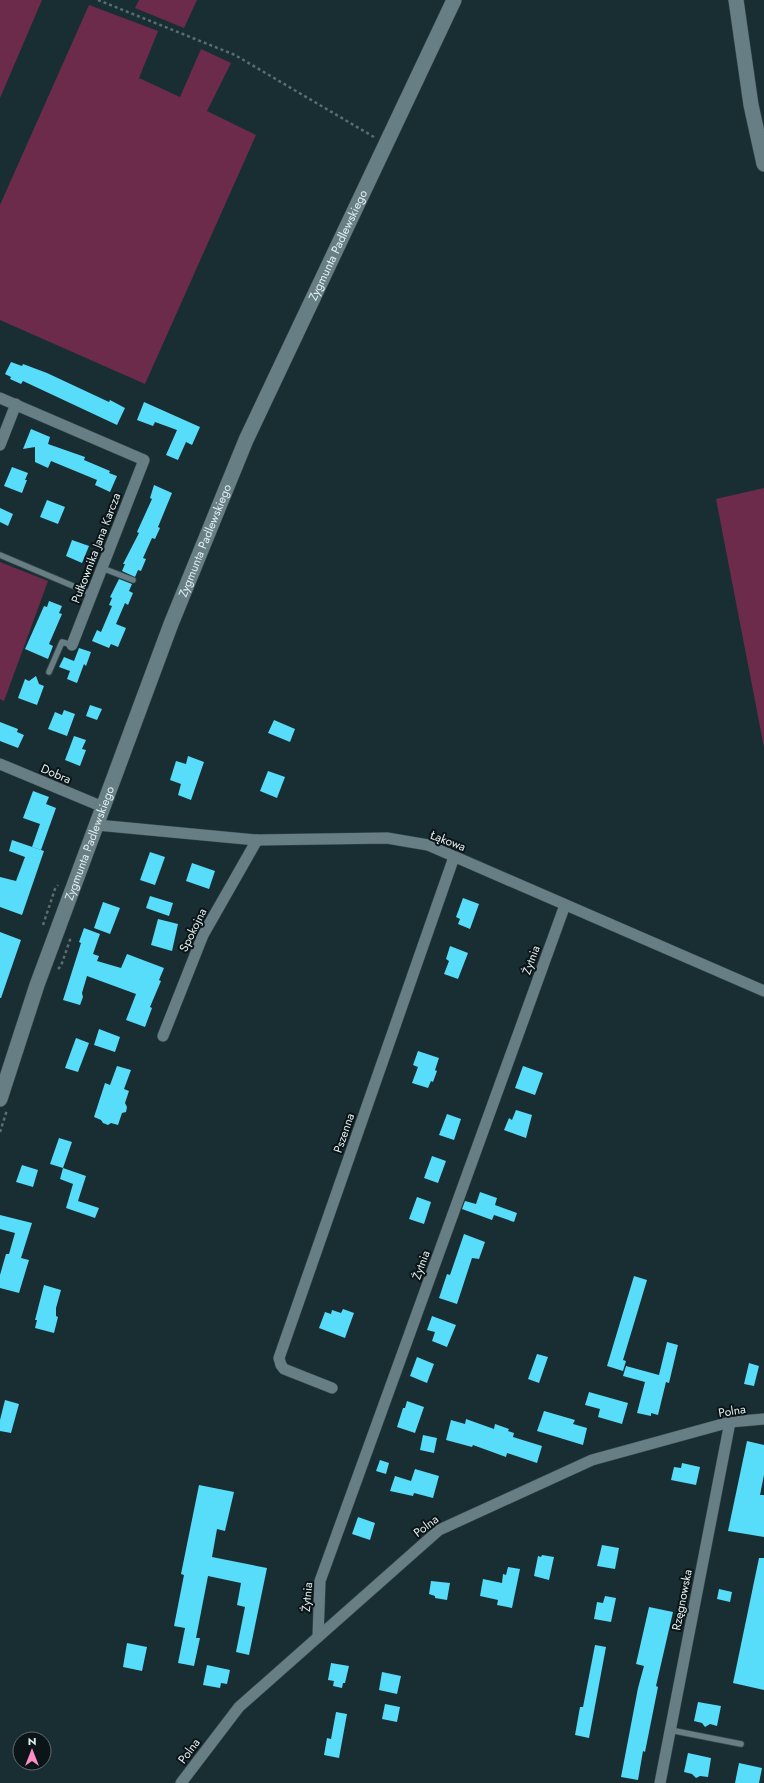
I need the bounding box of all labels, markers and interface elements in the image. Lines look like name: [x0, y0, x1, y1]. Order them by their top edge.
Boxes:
street label: Zygmunta Padlewskiego: [304, 186, 372, 304]
street label: Zygmunta Padlewskiego: [174, 481, 236, 600]
street label: Pułkownika Jana Karcza: [67, 490, 125, 606]
street label: Dobra: [38, 760, 74, 789]
street label: Zygmunta Padlewskiego: [60, 783, 119, 903]
street label: Łąkowa: [427, 826, 469, 856]
street label: Spokojna: [175, 905, 211, 955]
street label: Żytnia: [517, 943, 545, 977]
street label: Pszenna: [329, 1111, 359, 1155]
street label: Żytnia: [407, 1248, 435, 1282]
street label: Polna: [717, 1400, 747, 1422]
street label: Polna: [410, 1510, 443, 1541]
street label: Rzęgnowska: [667, 1568, 697, 1632]
street label: Żytnia: [297, 1581, 317, 1613]
north arrow: [12, 1731, 52, 1771]
text: N: [28, 1733, 36, 1749]
street label: Polna: [174, 1734, 205, 1767]

